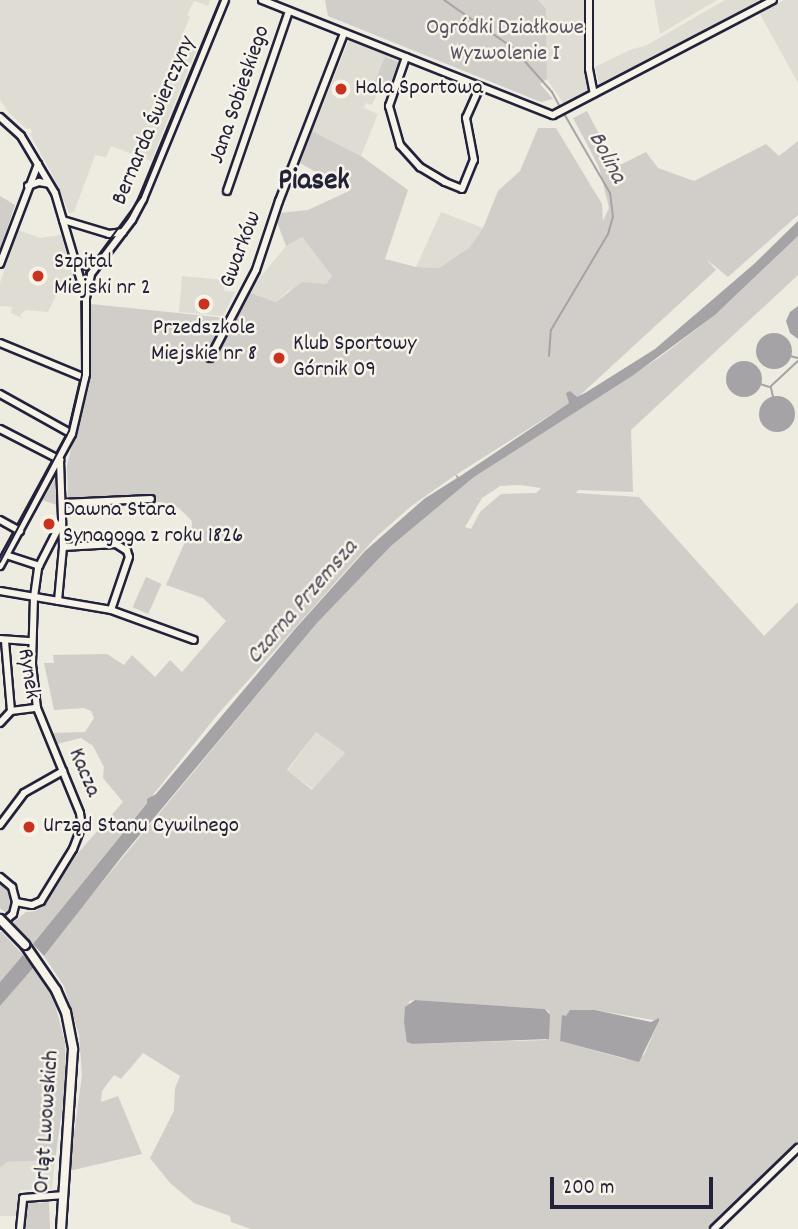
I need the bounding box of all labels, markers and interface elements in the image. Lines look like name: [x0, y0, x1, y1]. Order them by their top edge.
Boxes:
park label: Ogródki Działkowe Wyzwolenie I: [426, 15, 584, 69]
street label: Jana Sobieskiego: [204, 22, 278, 168]
street label: Bernarda Świerczyny: [107, 32, 203, 210]
place label: Hala Sportowa: [355, 75, 483, 103]
marker: Hala Sportowa: [333, 81, 349, 97]
water label: Bolina: [580, 127, 632, 189]
district label: Piasek: [278, 165, 350, 201]
street label: Gwarków: [215, 208, 269, 292]
place label: Szpital Miejski nr 2: [54, 249, 151, 303]
marker: Szpital Miejski nr 2: [28, 266, 48, 286]
marker: Przedszkole Miejskie nr 8: [196, 296, 212, 312]
place label: Przedszkole Miejskie nr 8: [151, 315, 257, 369]
place label: Klub Sportowy Górnik 09: [293, 331, 417, 385]
marker: Klub Sportowy Górnik 09: [271, 350, 287, 366]
place label: Dawna Stara Synagoga z roku 1826: [63, 497, 243, 551]
marker: Dawna Stara Synagoga z roku 1826: [41, 516, 57, 532]
water label: Czarna Przemsza: [241, 535, 365, 671]
street label: Rynek: [9, 647, 45, 701]
street label: Kacza: [60, 745, 106, 801]
place label: Urząd Stanu Cywilnego: [43, 813, 239, 841]
marker: Urząd Stanu Cywilnego: [21, 819, 37, 835]
street label: Orląt Lwowskich: [29, 1049, 67, 1195]
scale bar: [553, 1162, 716, 1206]
text: 200 m: [563, 1174, 614, 1204]

